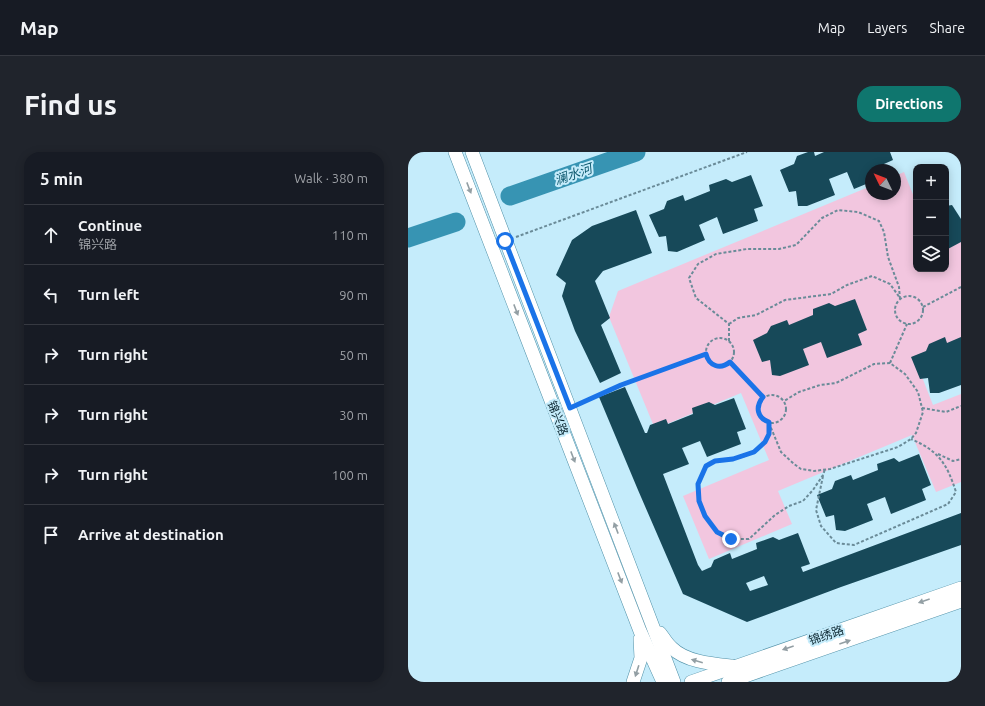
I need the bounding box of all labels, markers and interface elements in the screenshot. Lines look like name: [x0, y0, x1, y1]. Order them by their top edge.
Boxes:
text: Map: [20, 17, 59, 39]
text: Map: [818, 20, 845, 36]
text: Layers: [867, 20, 907, 36]
text: Share: [929, 20, 965, 36]
button: Directions: [857, 86, 961, 122]
text: Find us: [24, 89, 117, 120]
water label: 澜水河: [552, 160, 597, 187]
north arrow: [865, 164, 901, 200]
map controls: [913, 164, 949, 272]
button: +: [913, 164, 949, 200]
text: 5 min: [40, 169, 83, 188]
text: Walk · 380 m: [294, 171, 368, 185]
one-way arrow: [467, 183, 473, 195]
button: −: [913, 200, 949, 236]
text: Continue: [78, 217, 142, 234]
icon: ahead: [40, 224, 62, 246]
text: 110 m: [332, 228, 368, 242]
route start: [496, 232, 514, 250]
button: layers: [913, 236, 949, 272]
text: 锦兴路: [78, 237, 117, 251]
icon: left: [40, 284, 62, 306]
text: Turn left: [78, 286, 139, 303]
text: 90 m: [339, 288, 368, 302]
one-way arrow: [513, 304, 519, 316]
icon: right: [40, 344, 62, 366]
text: Turn right: [78, 346, 148, 363]
text: 50 m: [339, 348, 368, 362]
street label: 锦兴路: [545, 399, 571, 437]
icon: right: [40, 404, 62, 426]
text: Turn right: [78, 406, 148, 423]
text: 30 m: [339, 408, 368, 422]
one-way arrow: [570, 452, 576, 464]
icon: right: [40, 464, 62, 486]
text: Turn right: [78, 466, 148, 483]
text: 100 m: [332, 468, 368, 482]
one-way arrow: [612, 521, 618, 533]
icon: arrive: [40, 524, 62, 546]
text: Arrive at destination: [78, 526, 224, 543]
route end: [722, 530, 740, 548]
one-way arrow: [617, 573, 623, 585]
one-way arrow: [918, 598, 930, 604]
street label: 锦绣路: [807, 623, 845, 647]
one-way arrow: [839, 638, 851, 644]
one-way arrow: [782, 645, 794, 651]
one-way arrow: [691, 657, 703, 663]
one-way arrow: [634, 665, 640, 677]

